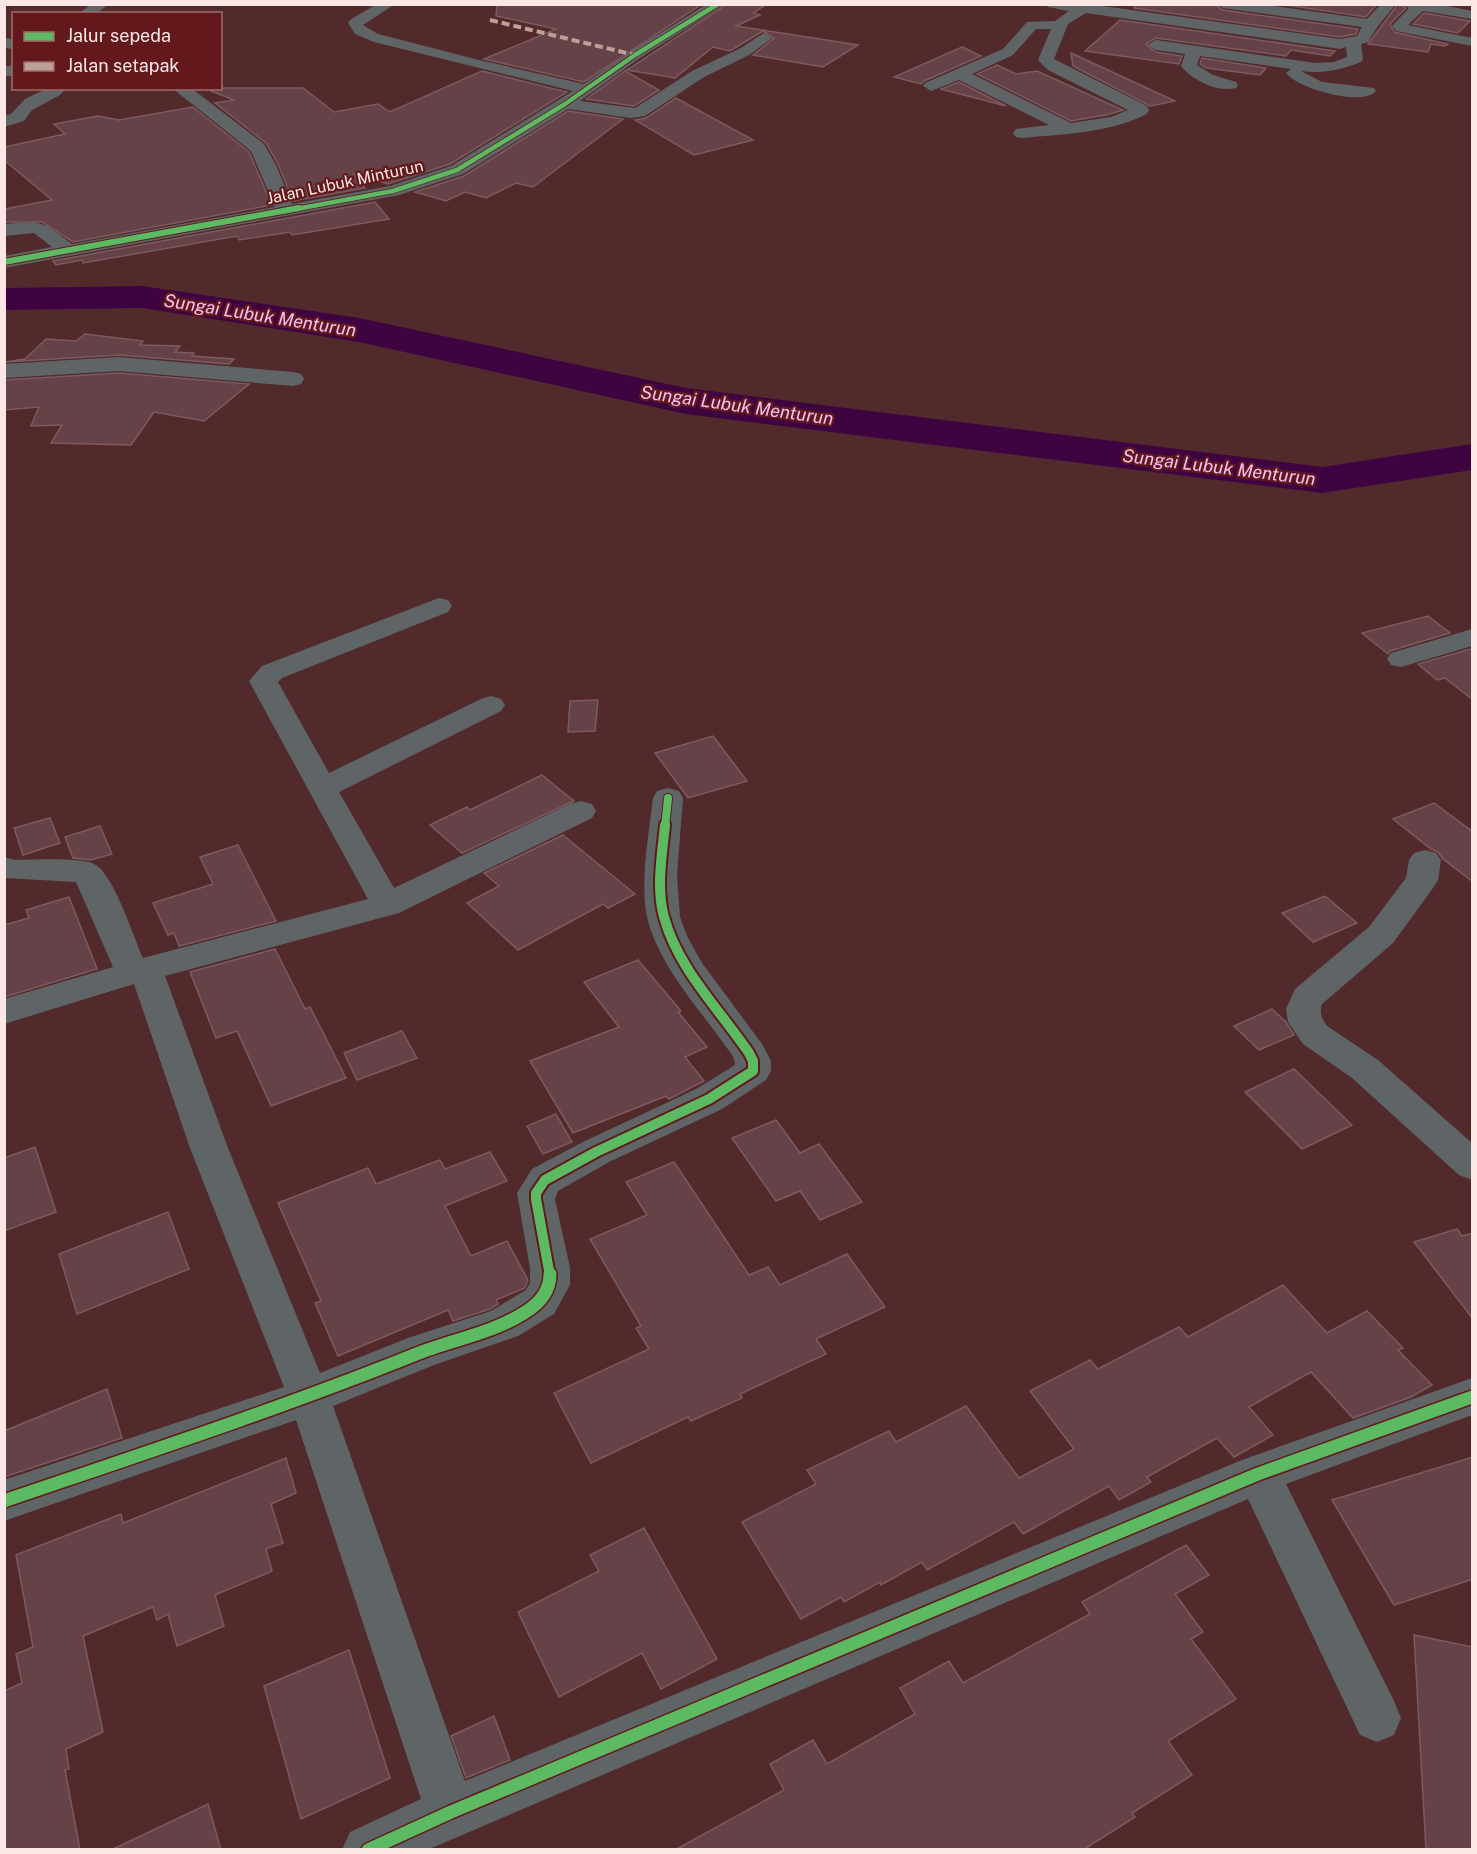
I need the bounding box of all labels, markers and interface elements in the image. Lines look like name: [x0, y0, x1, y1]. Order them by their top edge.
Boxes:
legend: [12, 12, 222, 90]
text: Jalur sepeda: [66, 25, 171, 46]
text: Jalan setapak: [66, 55, 179, 76]
street label: Jalan Lubuk Minturun: [265, 156, 425, 208]
water label: Sungai Lubuk Menturun: [162, 289, 358, 341]
water label: Sungai Lubuk Menturun: [639, 381, 835, 429]
water label: Sungai Lubuk Menturun: [1121, 445, 1317, 489]

